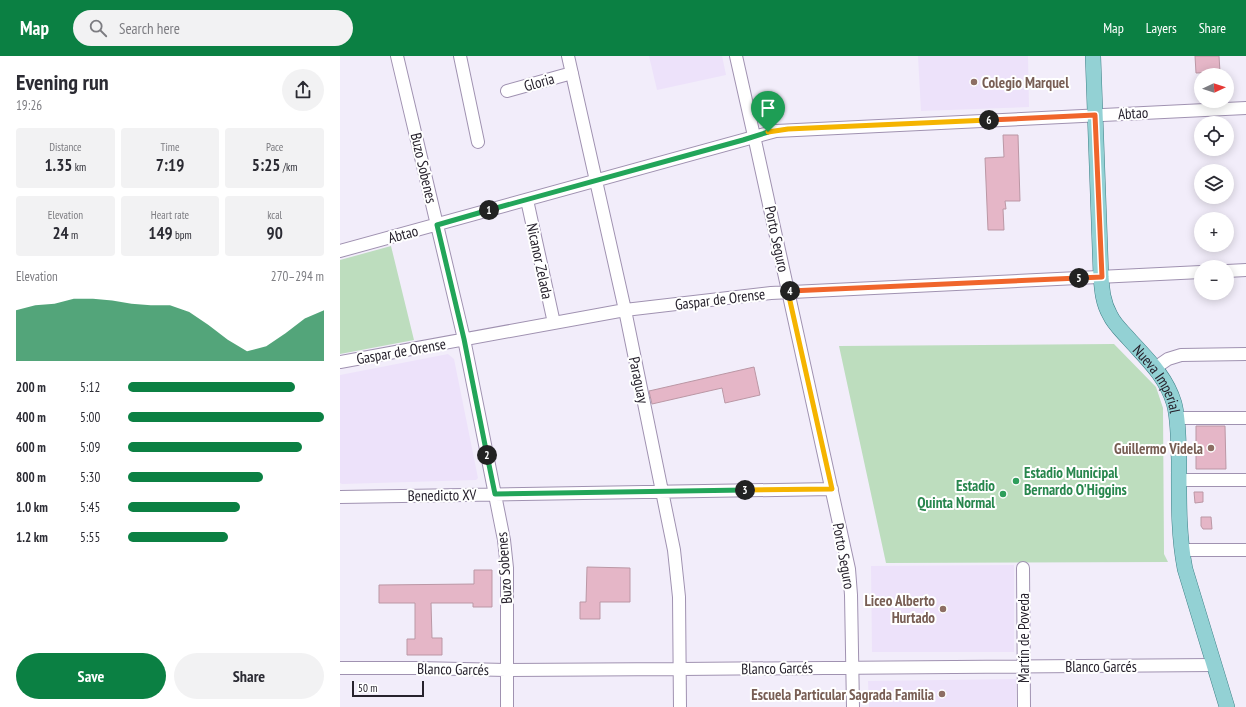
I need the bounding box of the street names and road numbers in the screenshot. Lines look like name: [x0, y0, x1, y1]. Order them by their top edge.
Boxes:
street label: Gloria: [522, 69, 556, 95]
street label: Abtao: [1117, 103, 1149, 123]
street label: Buzo Sobenes: [407, 131, 441, 205]
street label: Porto Seguro: [761, 204, 793, 274]
street label: Abtao: [386, 221, 420, 247]
street label: Nicanor Zelada: [523, 221, 557, 301]
street label: Gaspar de Orense: [674, 284, 766, 314]
street label: Gaspar de Orense: [355, 334, 447, 368]
street label: Nueva Imperial: [1129, 340, 1186, 415]
street label: Paraguay: [625, 355, 653, 405]
street label: Benedicto XV: [407, 485, 477, 505]
street label: Porto Seguro: [829, 521, 859, 591]
street label: Buzo Sobenes: [492, 531, 516, 605]
street label: Martín de Poveda: [1014, 593, 1033, 683]
street label: Blanco Garcés: [1065, 657, 1137, 676]
street label: Blanco Garcés: [741, 658, 813, 678]
street label: Blanco Garcés: [417, 659, 489, 679]

